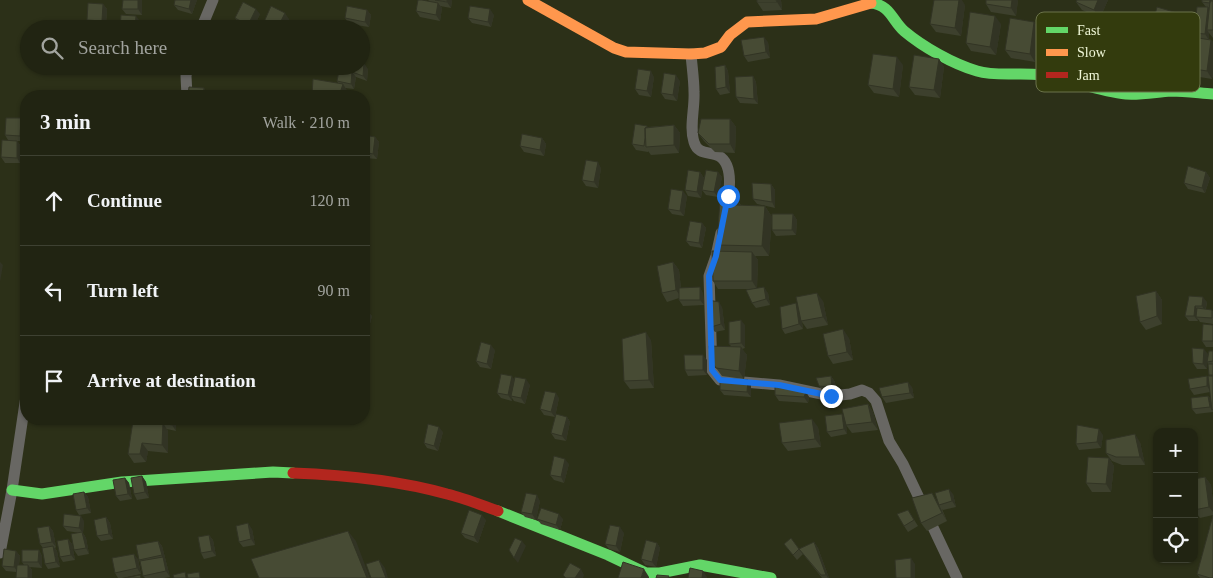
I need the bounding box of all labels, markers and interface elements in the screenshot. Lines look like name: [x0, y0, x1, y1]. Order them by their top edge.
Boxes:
legend: [1036, 12, 1200, 92]
search box: [20, 20, 370, 75]
text: Fast: [1077, 23, 1100, 38]
icon: search: [38, 34, 66, 62]
text: Search here: [78, 37, 167, 58]
text: Slow: [1077, 45, 1107, 60]
text: Jam: [1077, 68, 1100, 83]
text: 3 min: [40, 110, 91, 134]
text: Walk · 210 m: [263, 114, 350, 131]
route start: [717, 185, 740, 208]
icon: ahead: [40, 187, 68, 215]
text: Continue: [87, 190, 162, 211]
text: 120 m: [310, 192, 350, 209]
icon: left: [40, 277, 68, 305]
text: Turn left: [87, 280, 159, 301]
text: 90 m: [318, 282, 350, 299]
icon: arrive: [40, 367, 68, 395]
text: Arrive at destination: [87, 370, 256, 391]
route end: [820, 385, 843, 408]
map controls: [1153, 428, 1198, 563]
button: +: [1153, 428, 1198, 473]
button: −: [1153, 473, 1198, 518]
button: locate: [1153, 518, 1198, 563]

